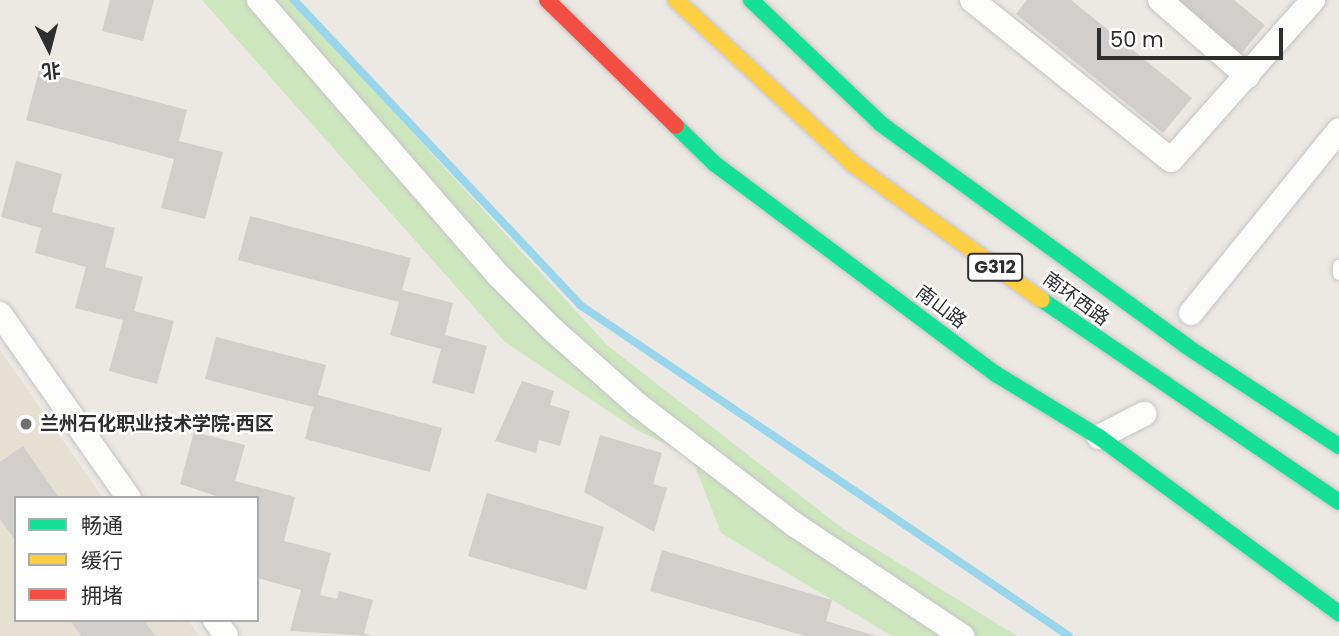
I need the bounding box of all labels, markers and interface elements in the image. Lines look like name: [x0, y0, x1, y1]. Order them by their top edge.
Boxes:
north arrow: [14, 14, 84, 84]
scale bar: [1101, 14, 1286, 58]
text: 50 m: [1110, 25, 1164, 54]
text: 北: [40, 56, 62, 85]
road number: G312: [967, 253, 1023, 282]
street label: 南环西路: [1039, 267, 1113, 331]
street label: 南山路: [911, 281, 971, 333]
place label: 兰州石化职业技术学院·西区: [40, 413, 274, 435]
marker: 兰州石化职业技术学院·西区: [18, 416, 34, 432]
legend: [14, 496, 259, 622]
text: 畅通: [81, 511, 123, 540]
text: 缓行: [81, 546, 123, 575]
text: 拥堵: [81, 581, 123, 610]

